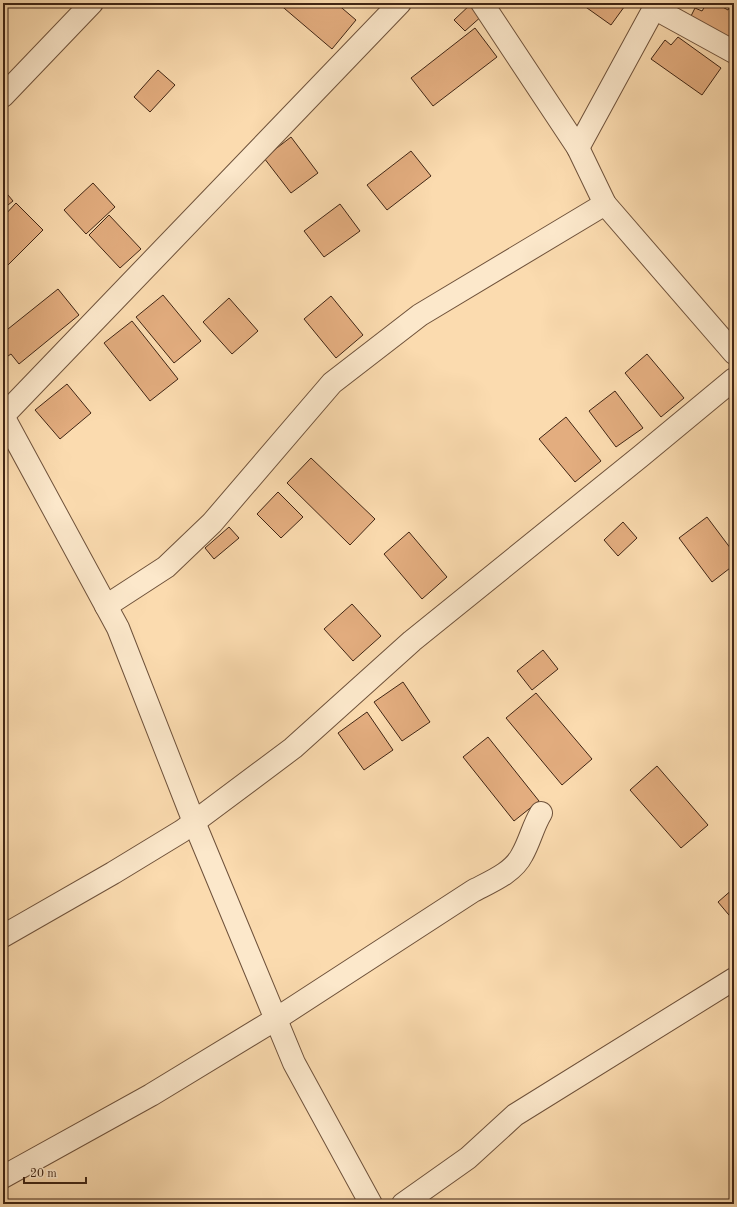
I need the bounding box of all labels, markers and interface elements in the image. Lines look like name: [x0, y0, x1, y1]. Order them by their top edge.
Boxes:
scale bar: [24, 1159, 86, 1185]
text: 20 m: [30, 1168, 57, 1180]

